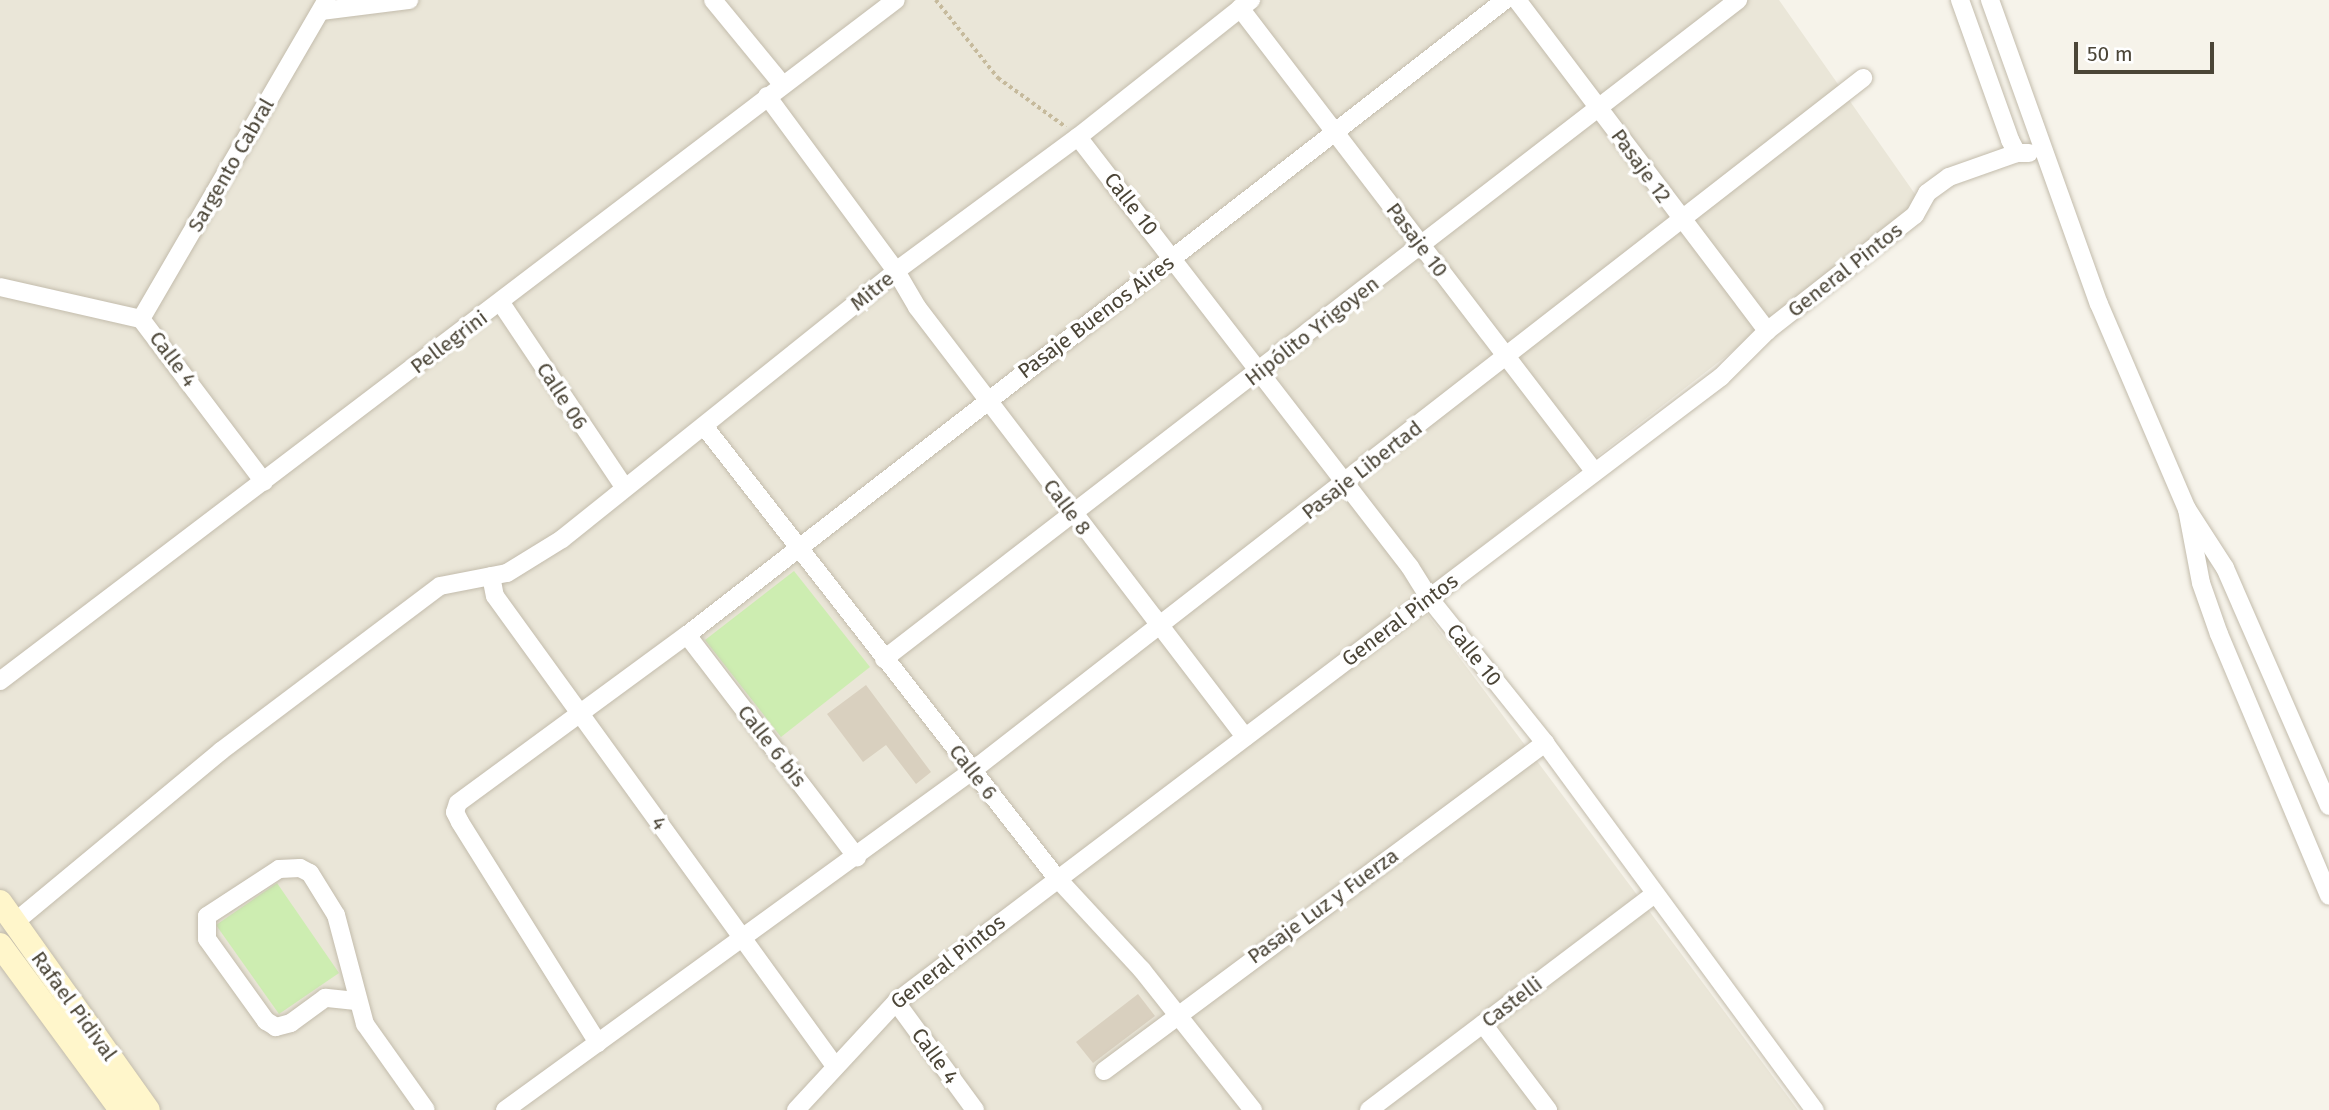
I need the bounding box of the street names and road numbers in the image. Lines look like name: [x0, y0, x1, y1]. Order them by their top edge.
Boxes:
street label: Sargento Cabral: [183, 94, 279, 236]
street label: Pasaje 12: [1606, 124, 1676, 208]
street label: Calle 10: [1099, 168, 1163, 240]
street label: Pasaje 10: [1381, 198, 1453, 282]
street label: General Pintos: [1783, 217, 1907, 323]
street label: Pasaje Buenos Aires: [1013, 250, 1179, 384]
street label: Mitre: [845, 266, 899, 316]
street label: Hipólito Yrigoyen: [1240, 271, 1384, 391]
street label: Pellegrini: [406, 305, 492, 379]
street label: Calle 4: [144, 326, 202, 392]
street label: Calle 06: [531, 358, 593, 434]
street label: Pasaje Libertad: [1297, 415, 1427, 525]
street label: Calle 8: [1038, 474, 1096, 540]
street label: General Pintos: [1337, 568, 1463, 672]
street label: Calle 10: [1441, 619, 1507, 691]
street label: Calle 6 bis: [732, 700, 812, 792]
street label: Calle 6: [944, 739, 1002, 805]
street label: 4: [646, 811, 672, 835]
street label: Pasaje Luz y Fuerza: [1243, 843, 1403, 969]
street label: General Pintos: [886, 909, 1010, 1015]
street label: Rafael Pidival: [26, 946, 122, 1066]
street label: Castelli: [1477, 971, 1547, 1033]
street label: Calle 4: [906, 1023, 964, 1089]

